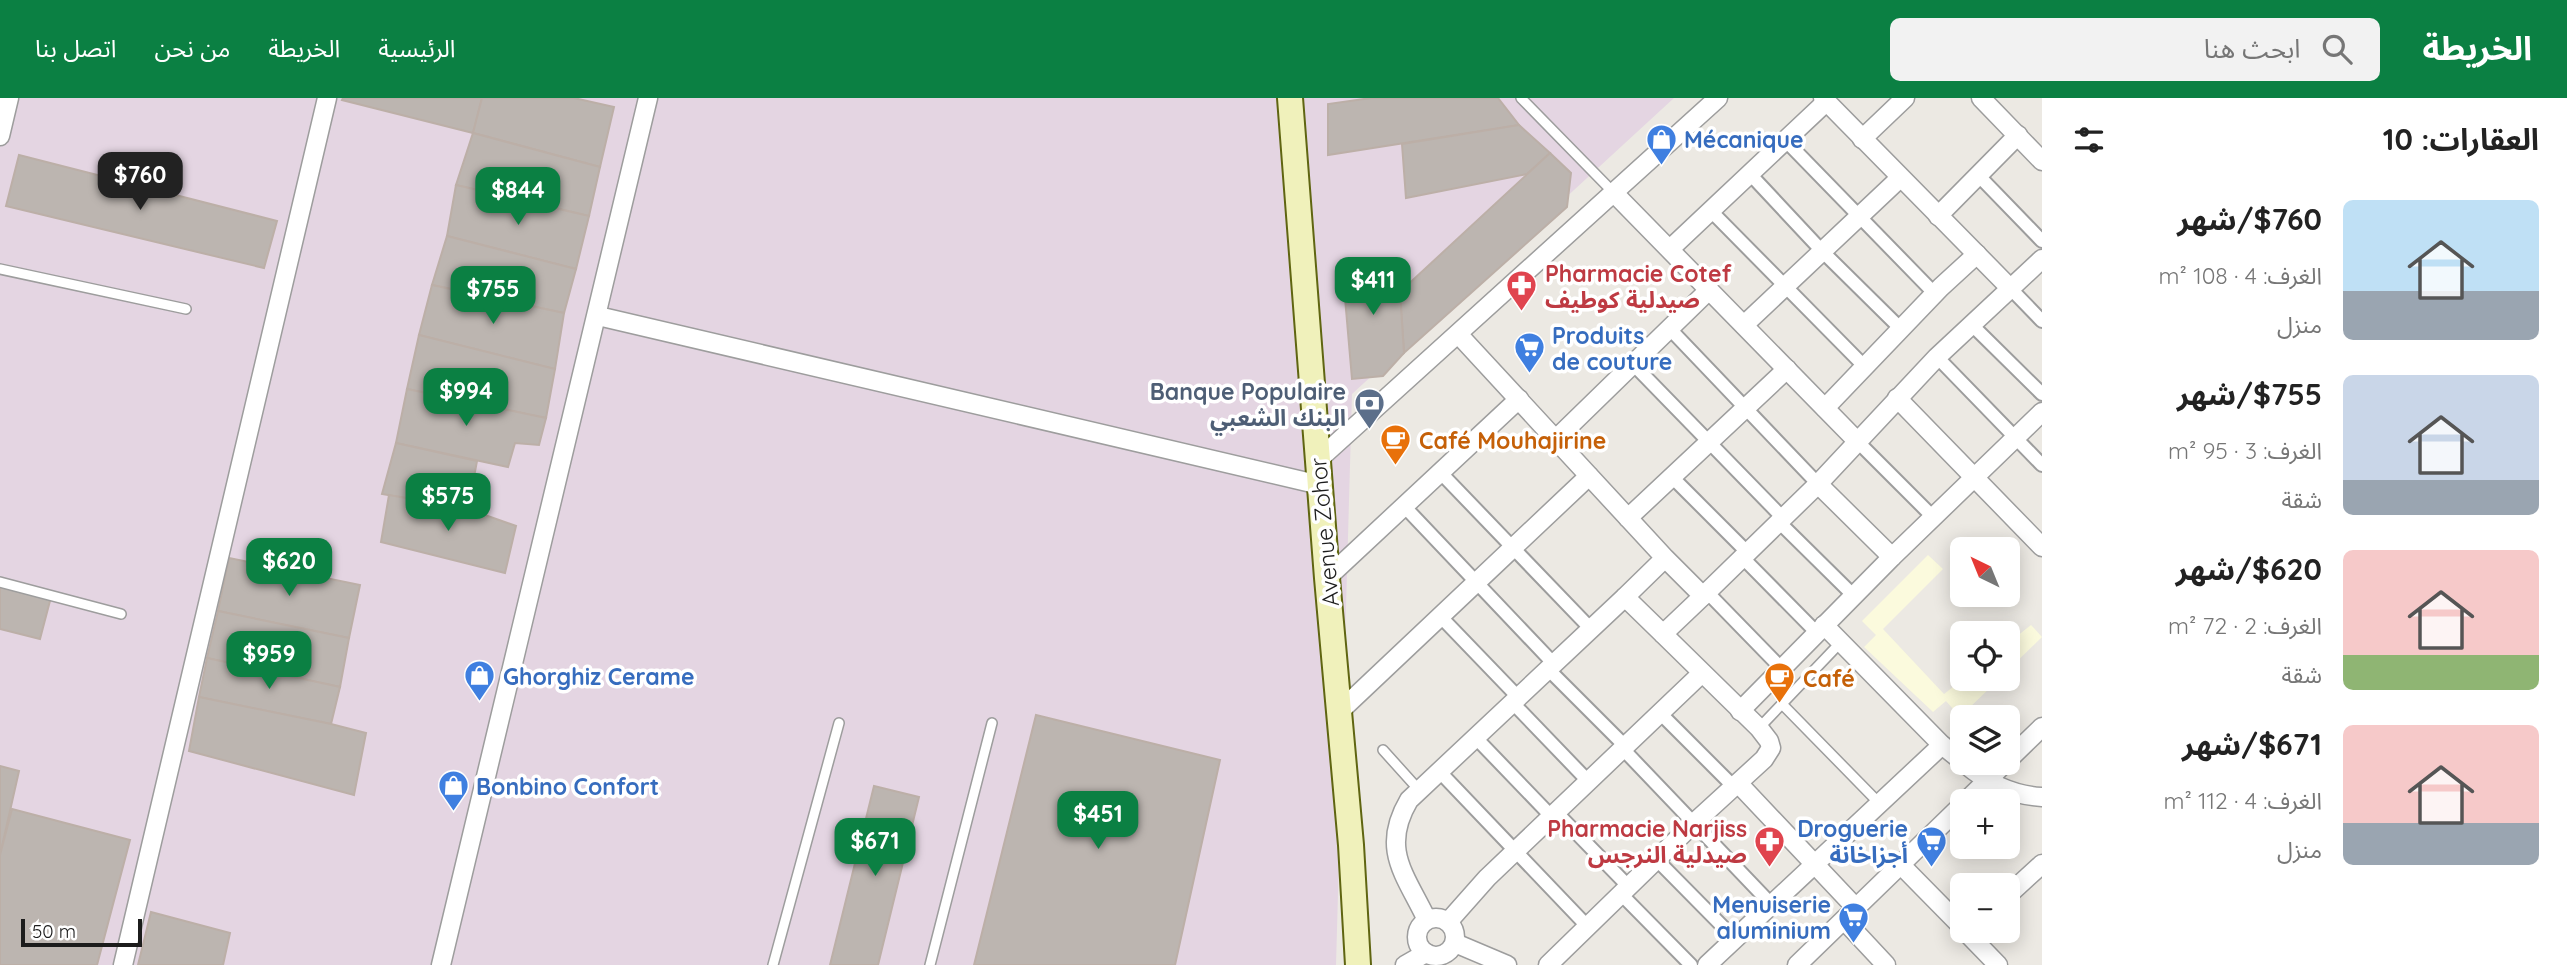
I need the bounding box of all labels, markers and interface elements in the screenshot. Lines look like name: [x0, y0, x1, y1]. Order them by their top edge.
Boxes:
search box: [1890, 18, 2380, 81]
text: الخريطة: [2422, 27, 2532, 68]
icon: search: [2318, 30, 2356, 68]
text: ابحث هنا: [2204, 32, 2300, 65]
text: اتصل بنا: [35, 33, 116, 63]
text: من نحن: [154, 33, 230, 63]
text: الخريطة: [268, 33, 340, 63]
text: الرئيسية: [378, 33, 455, 63]
text: العقارات: 10: [2383, 120, 2539, 158]
icon: filters: [2070, 121, 2108, 159]
shop icon: Mécanique: [1644, 122, 1678, 166]
place label: Mécanique: [1684, 125, 1803, 154]
pin: $760: [99, 152, 181, 212]
text: $760: [114, 160, 166, 189]
pin: $844: [477, 167, 559, 227]
text: $844: [491, 175, 545, 204]
text: $760/شهر: [2177, 200, 2322, 238]
icon: home: [2399, 228, 2483, 312]
pin: $411: [1332, 258, 1414, 317]
place label: Pharmacie Cotef صيدلية كوطيف: [1545, 259, 1732, 314]
text: الغرف: 4 · 108 m²: [2159, 261, 2322, 290]
text: $411: [1351, 265, 1395, 294]
pin: $755: [452, 266, 534, 326]
pharmacy icon: Pharmacie Cotef صيدلية كوطيف: [1505, 269, 1539, 313]
text: $755: [467, 274, 519, 303]
text: منزل: [2277, 310, 2322, 339]
place label: Produits de couture: [1552, 321, 1672, 376]
supermarket icon: Produits de couture: [1512, 331, 1546, 375]
pin: $994: [425, 368, 507, 428]
text: $755/شهر: [2177, 375, 2322, 413]
text: $994: [439, 376, 493, 405]
place label: Banque Populaire البنك الشعبي: [1150, 377, 1346, 436]
bank icon: Banque Populaire البنك الشعبي: [1352, 387, 1386, 431]
icon: home: [2399, 403, 2483, 487]
cafe icon: Café Mouhajirine: [1379, 423, 1413, 467]
place label: Café Mouhajirine: [1419, 426, 1606, 455]
text: الغرف: 3 · 95 m²: [2168, 436, 2322, 465]
street label: Avenue Zohor: [1303, 456, 1345, 608]
pin: $575: [407, 474, 489, 533]
text: $575: [422, 481, 474, 510]
text: شقة: [2281, 485, 2322, 514]
north arrow: [1950, 537, 2020, 607]
map controls: [1950, 537, 2020, 943]
pin: $620: [248, 538, 330, 598]
text: $620: [262, 546, 316, 575]
text: $620/شهر: [2176, 550, 2322, 588]
icon: home: [2399, 578, 2483, 662]
text: الغرف: 2 · 72 m²: [2168, 611, 2322, 640]
button: locate: [1950, 621, 2020, 691]
pin: $959: [228, 632, 310, 691]
text: $959: [242, 639, 296, 668]
shop icon: Ghorghiz Cerame: [463, 659, 497, 703]
text: شقة: [2281, 660, 2322, 689]
cafe icon: Café: [1763, 661, 1797, 705]
place label: Ghorghiz Cerame: [503, 662, 695, 691]
place label: Café: [1803, 664, 1855, 693]
button: layers: [1950, 705, 2020, 775]
text: $671/شهر: [2182, 725, 2322, 763]
icon: home: [2399, 753, 2483, 837]
shop icon: Bonbino Confort: [436, 769, 470, 813]
place label: Bonbino Confort: [476, 772, 659, 801]
text: الغرف: 4 · 112 m²: [2163, 786, 2322, 815]
button: +: [1950, 789, 2020, 859]
pin: $451: [1057, 792, 1139, 851]
text: $451: [1073, 799, 1123, 828]
place label: Pharmacie Narjiss صيدلية النرجس: [1547, 814, 1747, 869]
place label: Droguerie أجزاخانة: [1797, 814, 1908, 869]
pin: $671: [834, 818, 916, 878]
pharmacy icon: Pharmacie Narjiss صيدلية النرجس: [1753, 824, 1787, 868]
supermarket icon: Droguerie أجزاخانة: [1914, 824, 1948, 868]
text: $671: [851, 826, 899, 855]
text: منزل: [2277, 835, 2322, 864]
button: −: [1950, 873, 2020, 943]
place label: Menuiserie aluminium: [1712, 890, 1831, 945]
supermarket icon: Menuiserie aluminium: [1837, 900, 1871, 944]
scale bar: [21, 916, 142, 948]
text: 50 m: [32, 919, 76, 943]

